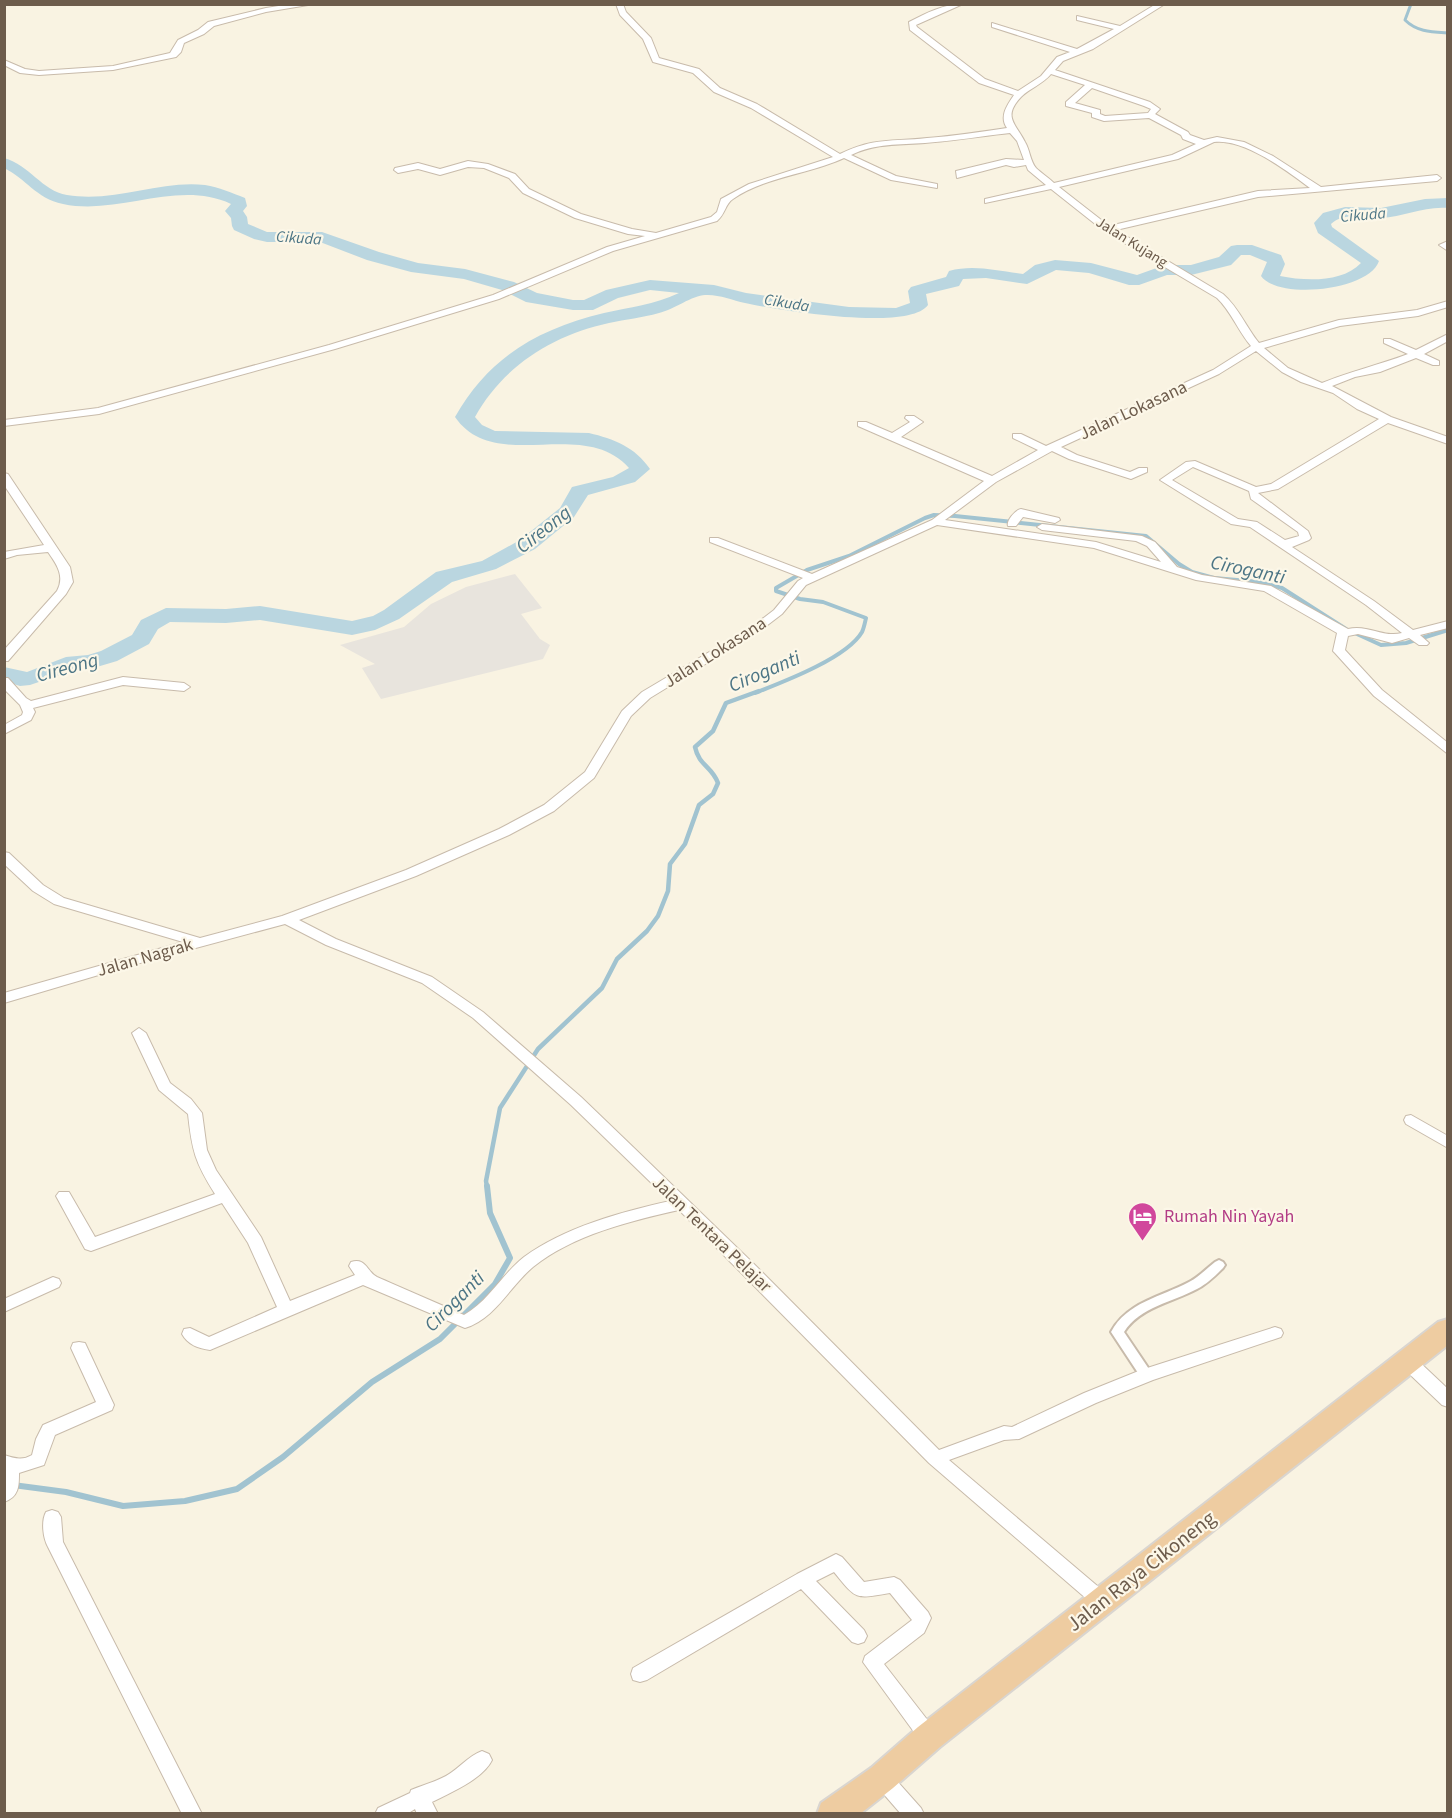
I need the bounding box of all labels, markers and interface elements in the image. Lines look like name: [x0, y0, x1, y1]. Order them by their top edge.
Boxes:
water label: Cikuda: [1339, 202, 1387, 228]
street label: Jalan Kujang: [1092, 212, 1172, 273]
water label: Cikuda: [275, 225, 323, 251]
water label: Cikuda: [763, 289, 811, 317]
street label: Jalan Lokasana: [1075, 375, 1191, 446]
water label: Cireong: [510, 499, 577, 560]
water label: Ciroganti: [1208, 548, 1288, 592]
street label: Jalan Lokasana: [659, 611, 771, 694]
water label: Ciroganti: [724, 644, 805, 700]
water label: Cireong: [33, 646, 101, 690]
street label: Jalan Nagrak: [94, 932, 196, 983]
street label: Jalan Tentara Pelajar: [646, 1171, 777, 1299]
hotel icon: Rumah Nin Yayah: [1127, 1200, 1159, 1242]
place label: Rumah Nin Yayah: [1164, 1204, 1294, 1229]
water label: Ciroganti: [418, 1265, 492, 1338]
street label: Jalan Raya Cikoneng: [1060, 1503, 1222, 1639]

